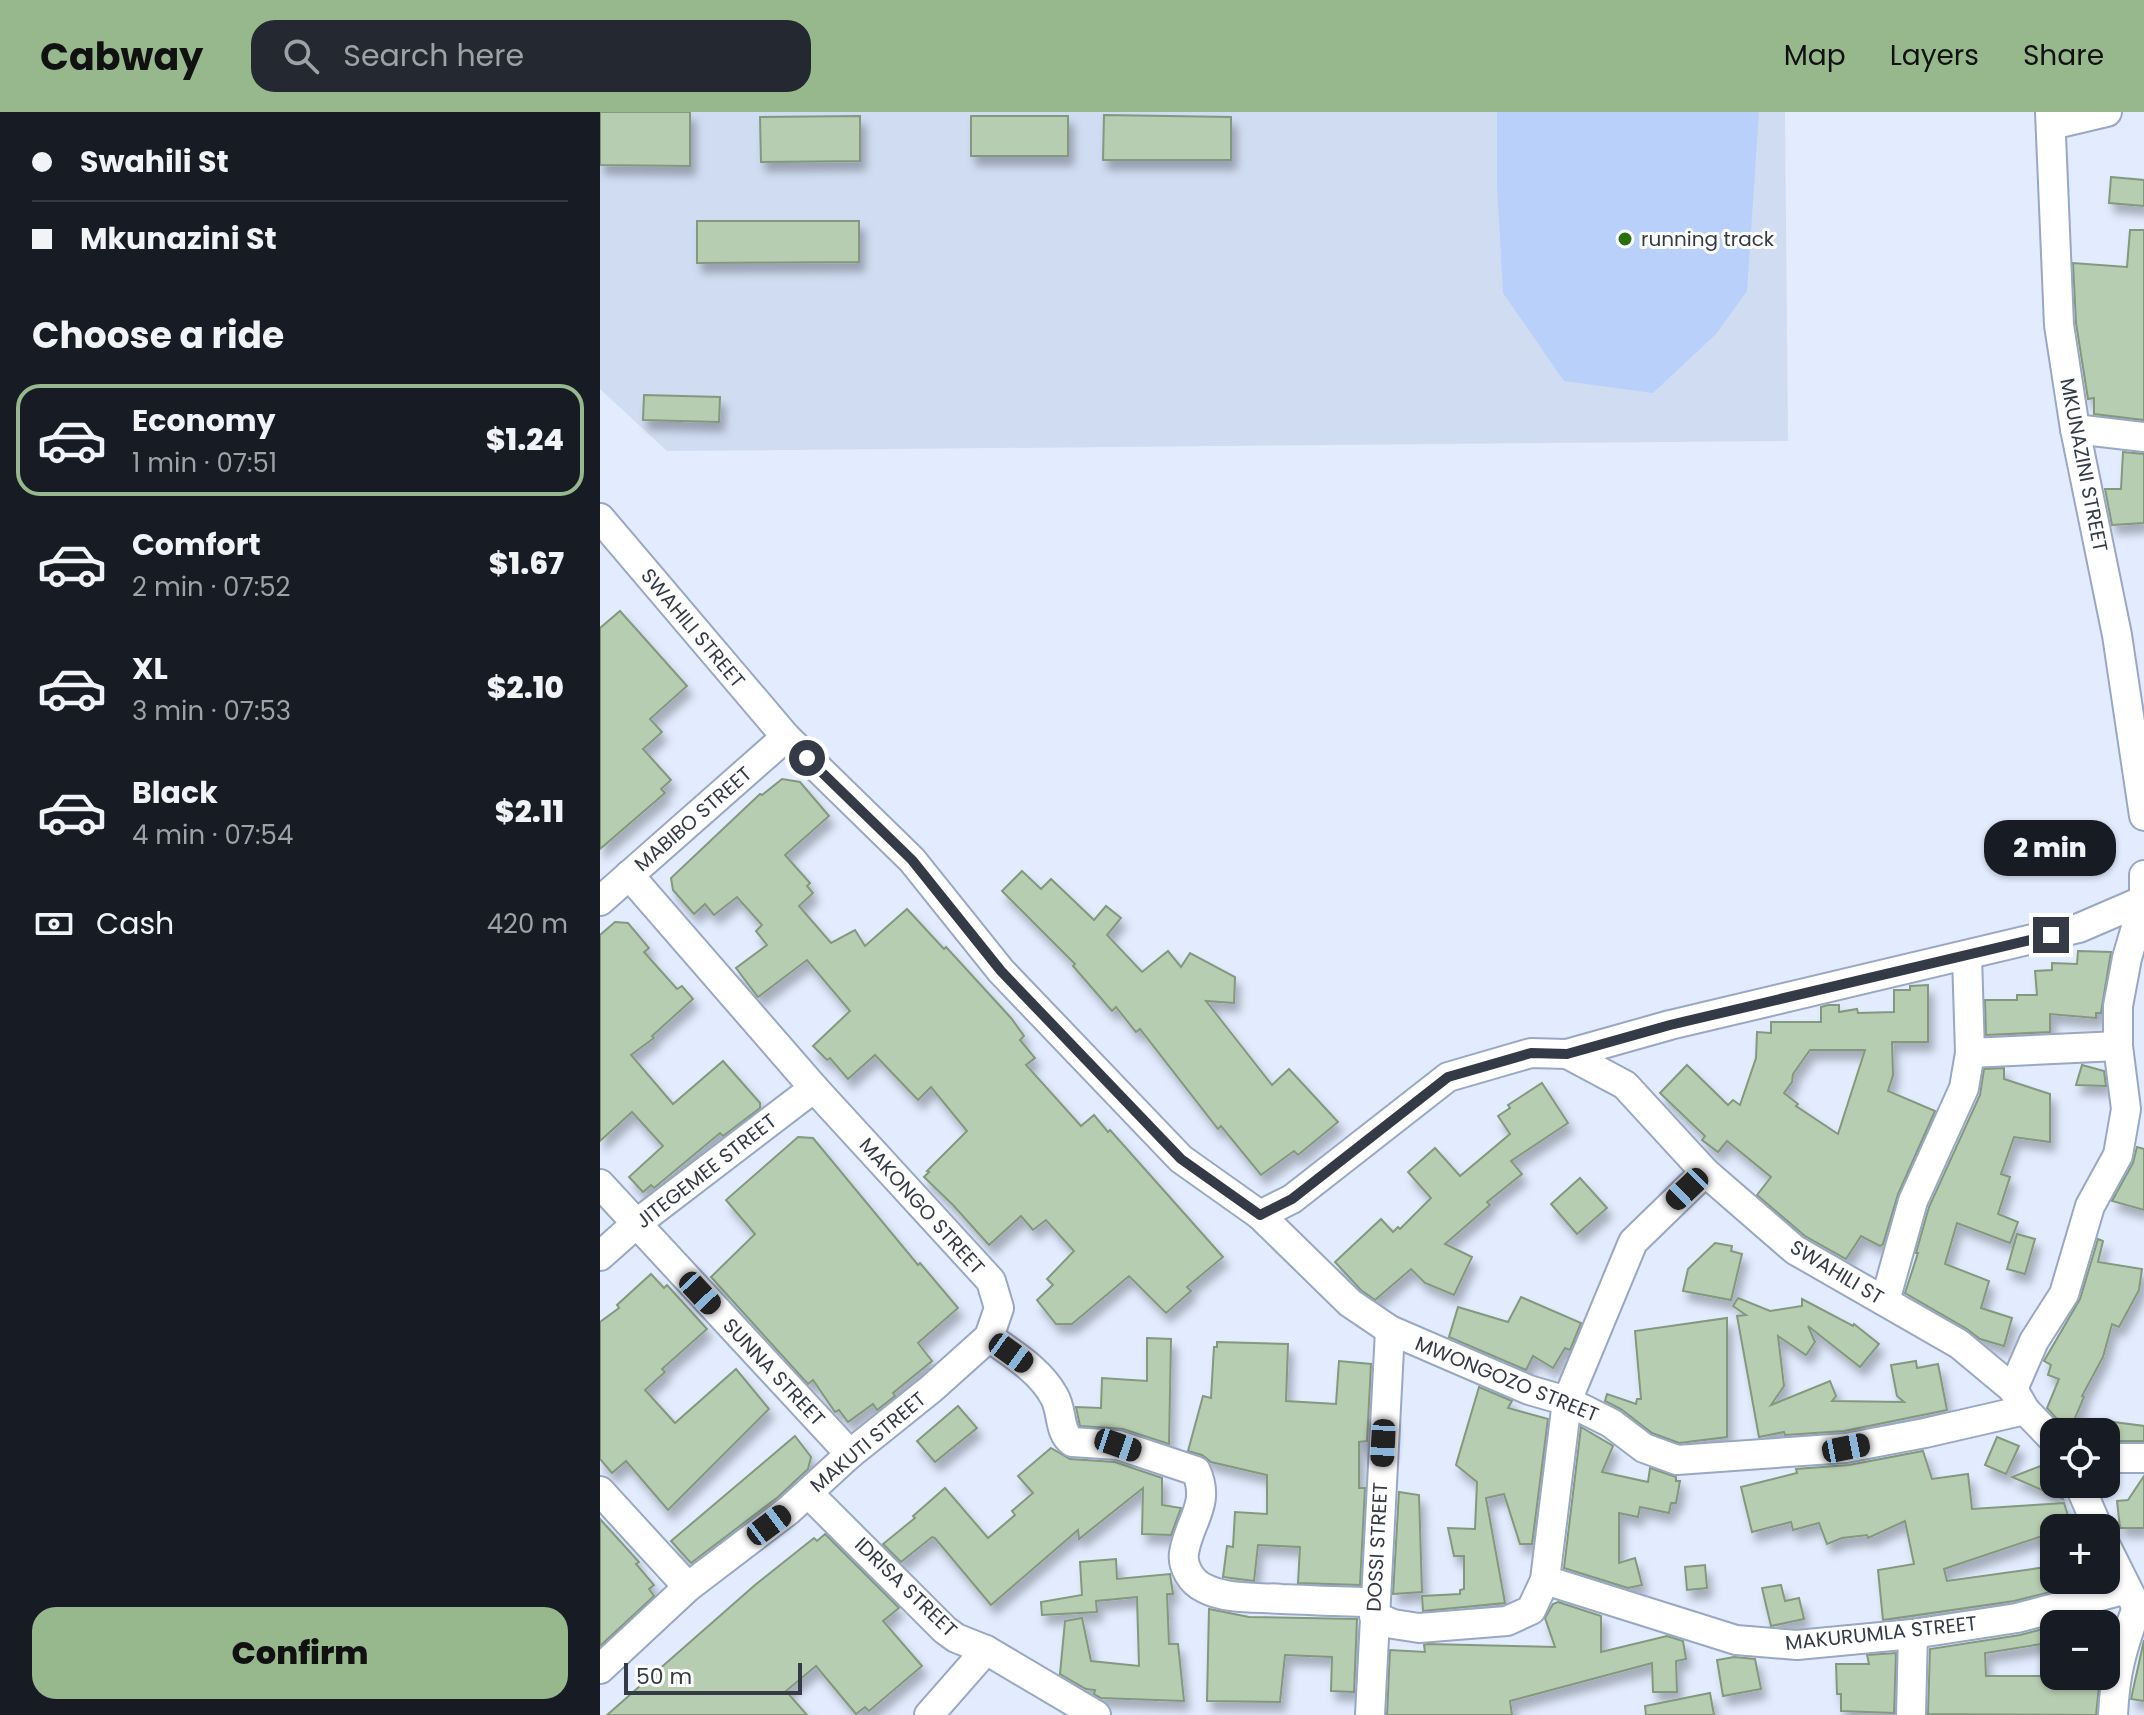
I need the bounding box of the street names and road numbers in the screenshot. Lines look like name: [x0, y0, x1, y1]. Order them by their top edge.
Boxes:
street label: MKUNAZINI STREET: [2053, 376, 2115, 554]
street label: SWAHILI STREET: [635, 562, 752, 694]
street label: MABIBO STREET: [628, 760, 758, 878]
street label: JITEGEMEE STREET: [630, 1107, 782, 1235]
street label: MAKONGO STREET: [853, 1132, 991, 1281]
street label: SWAHILI ST: [1785, 1233, 1889, 1311]
street label: SUNNA STREET: [717, 1312, 831, 1432]
street label: MWONGOZO STREET: [1411, 1329, 1603, 1429]
street label: MAKUTI STREET: [804, 1385, 932, 1499]
street label: DOSSI STREET: [1360, 1481, 1394, 1612]
street label: IDRISA STREET: [849, 1531, 964, 1643]
street label: MAKURUMLA STREET: [1784, 1609, 1978, 1657]

